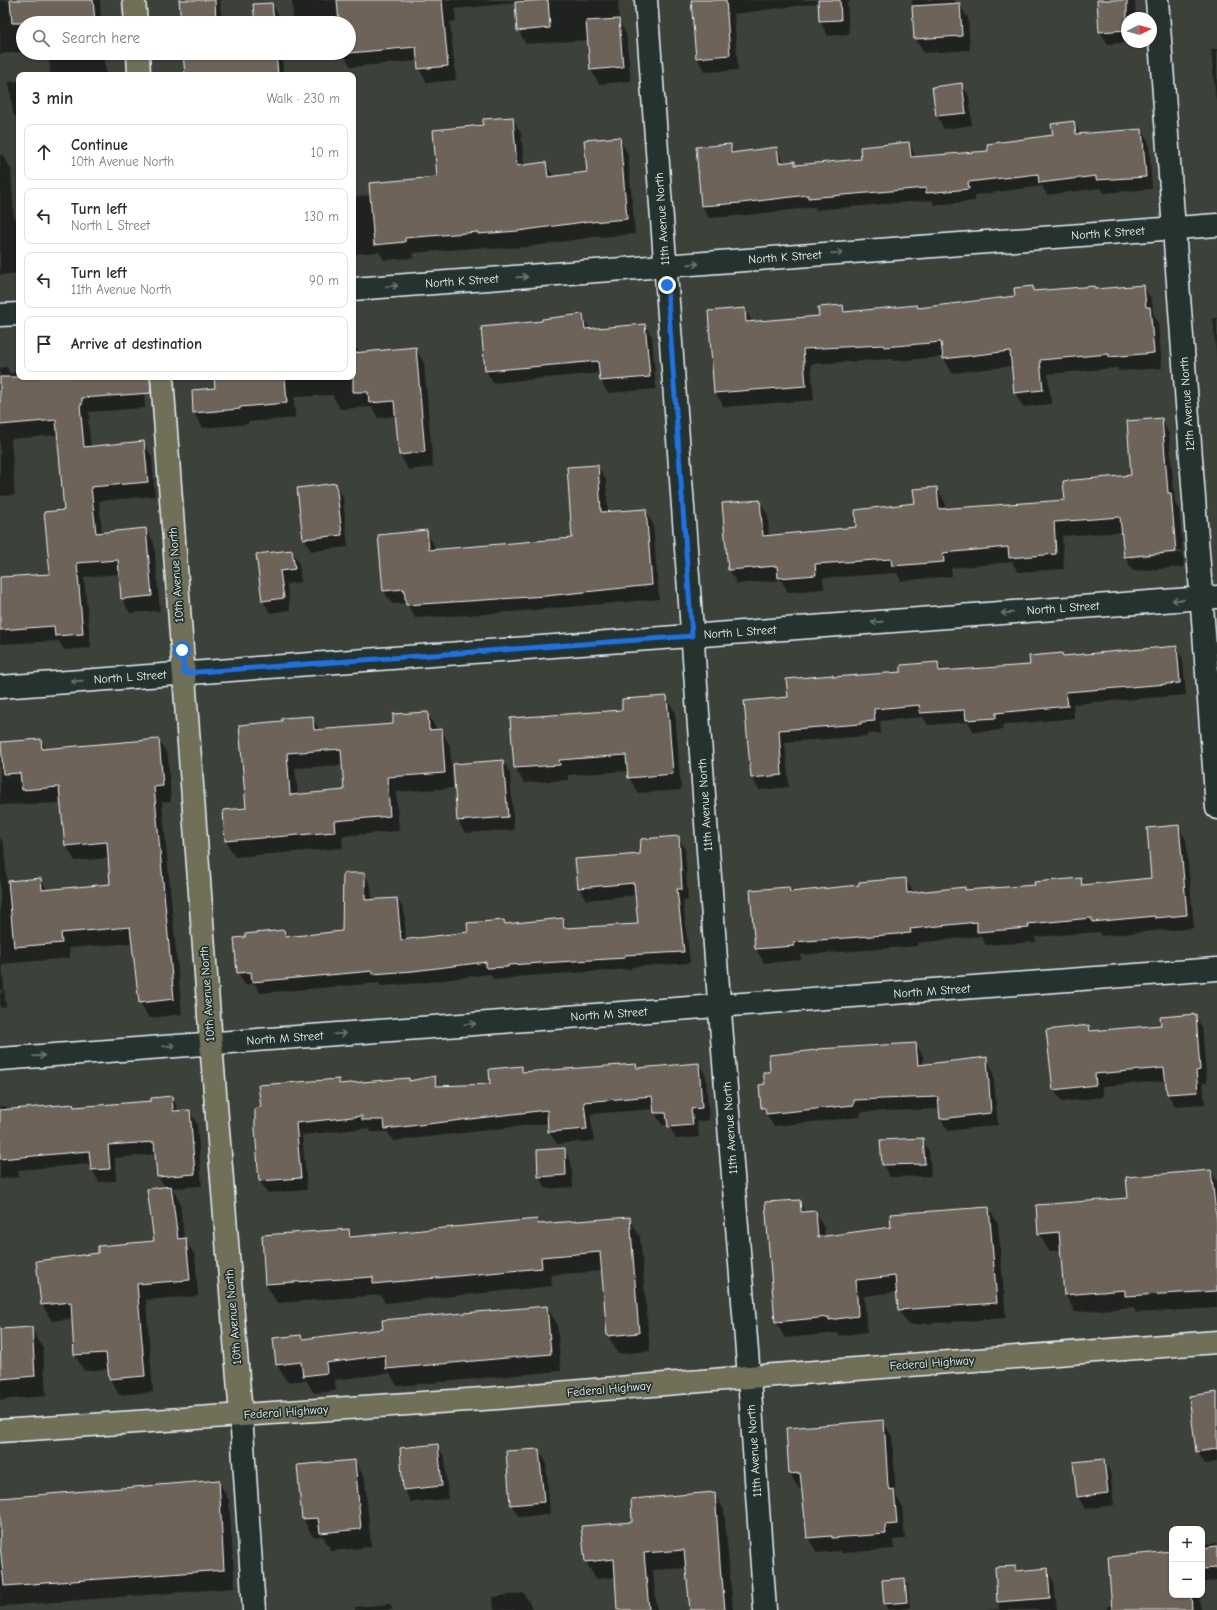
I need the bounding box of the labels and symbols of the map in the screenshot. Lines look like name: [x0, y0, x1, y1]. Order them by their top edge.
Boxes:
north arrow: [1121, 12, 1157, 48]
street label: 11th Avenue North: [652, 172, 672, 266]
street label: North K Street: [1071, 223, 1146, 243]
street label: North K Street: [748, 247, 823, 267]
one-way arrow: [830, 249, 843, 257]
one-way arrow: [686, 260, 699, 267]
street label: North K Street: [425, 271, 500, 291]
one-way arrow: [515, 273, 528, 280]
route end: [658, 276, 676, 294]
one-way arrow: [385, 283, 398, 290]
street label: 12th Avenue North: [1177, 356, 1197, 452]
street label: 10th Avenue North: [166, 527, 186, 623]
one-way arrow: [1172, 596, 1185, 603]
street label: North L Street: [1026, 598, 1100, 618]
one-way arrow: [1001, 609, 1014, 616]
one-way arrow: [871, 619, 884, 626]
street label: North L Street: [703, 622, 777, 642]
route start: [173, 641, 191, 659]
street label: North L Street: [93, 667, 167, 687]
one-way arrow: [71, 677, 84, 684]
street label: 11th Avenue North: [695, 758, 715, 852]
street label: 10th Avenue North: [197, 946, 217, 1042]
street label: North M Street: [893, 981, 971, 1001]
street label: North M Street: [570, 1004, 648, 1024]
one-way arrow: [463, 1021, 476, 1028]
street label: North M Street: [246, 1028, 324, 1048]
one-way arrow: [333, 1030, 346, 1037]
one-way arrow: [162, 1043, 175, 1050]
one-way arrow: [32, 1052, 45, 1059]
street label: 11th Avenue North: [720, 1081, 740, 1175]
street label: 10th Avenue North: [222, 1269, 244, 1365]
street label: Federal Highway: [889, 1353, 975, 1373]
street label: Federal Highway: [566, 1378, 652, 1400]
street label: Federal Highway: [243, 1402, 329, 1422]
street label: 11th Avenue North: [744, 1404, 764, 1498]

